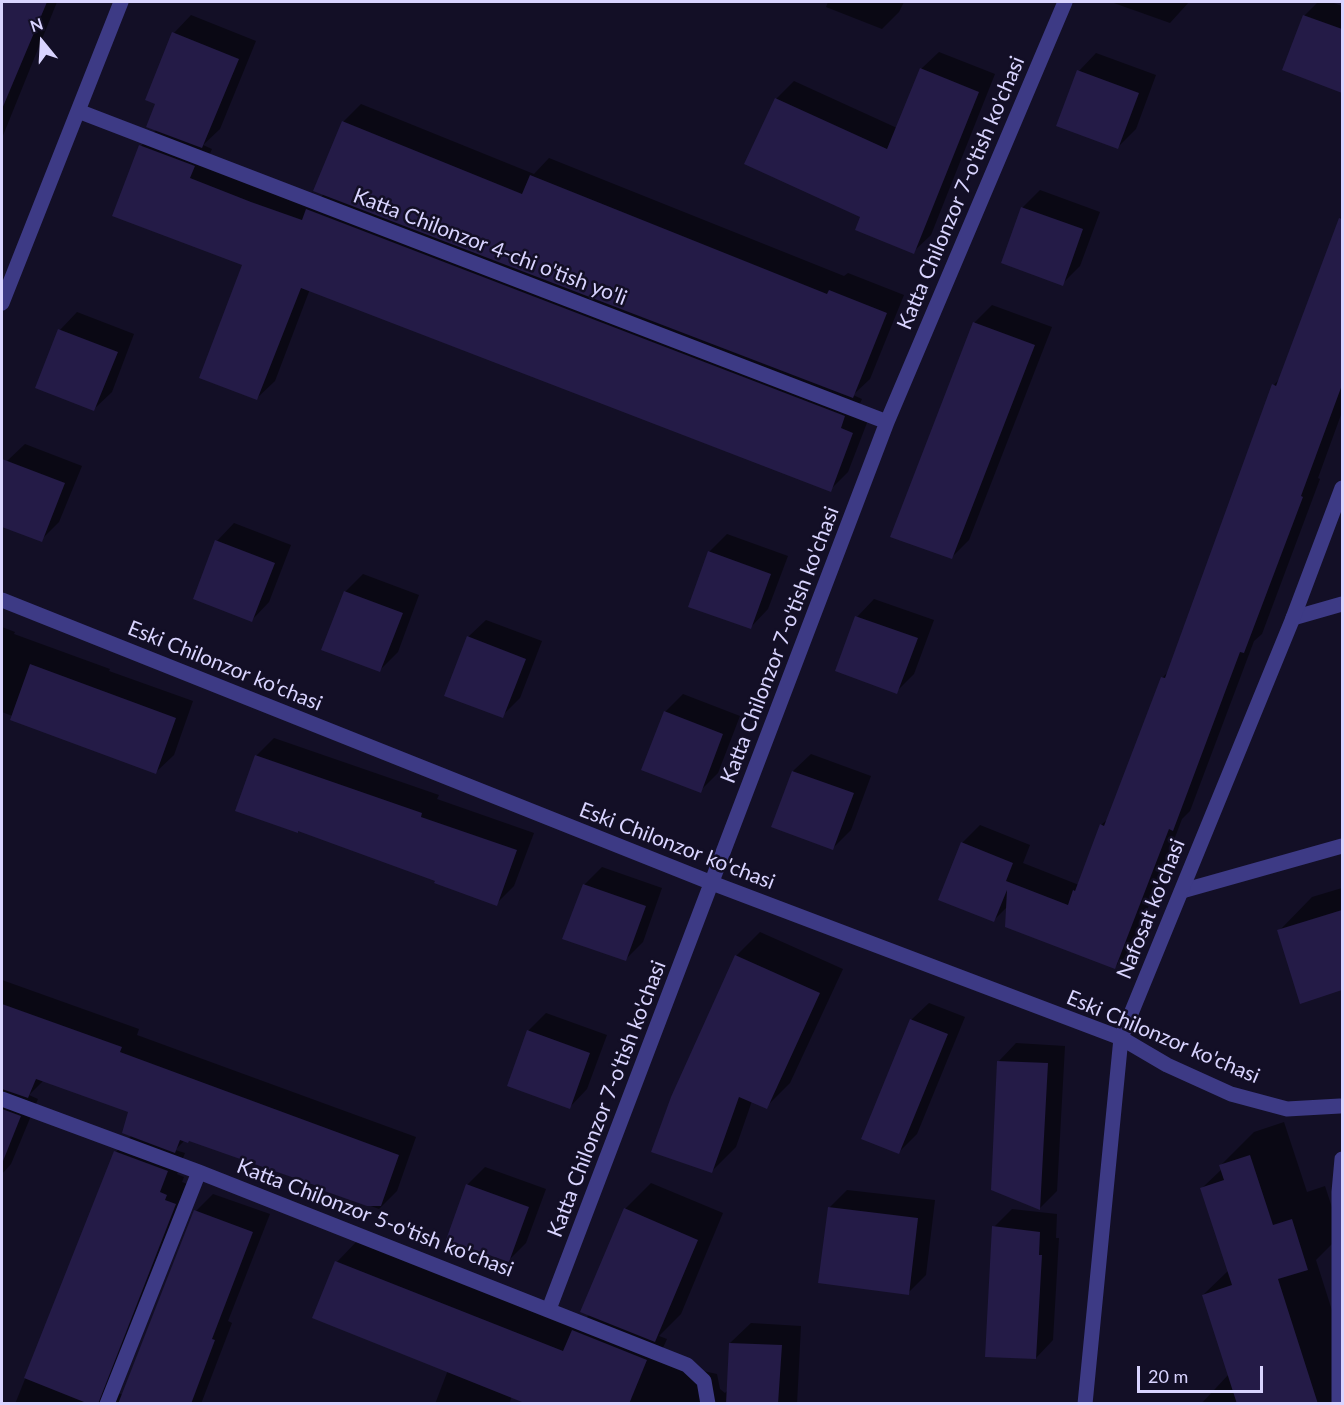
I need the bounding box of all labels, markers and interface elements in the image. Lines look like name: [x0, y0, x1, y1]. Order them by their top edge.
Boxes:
north arrow: [12, 12, 72, 72]
text: N: [27, 13, 45, 35]
street label: Katta Chilonzor 7-o'tish ko'chasi: [892, 53, 1030, 333]
street label: Katta Chilonzor 4-chi o'tish yo'li: [350, 183, 630, 311]
street label: Katta Chilonzor 7-o'tish ko'chasi: [715, 503, 845, 787]
street label: Eski Chilonzor ko'chasi: [124, 615, 326, 717]
street label: Eski Chilonzor ko'chasi: [576, 797, 778, 895]
street label: Nafosat ko'chasi: [1111, 835, 1191, 983]
street label: Katta Chilonzor 7-o'tish ko'chasi: [542, 957, 672, 1241]
street label: Eski Chilonzor ko'chasi: [1063, 985, 1263, 1089]
street label: Katta Chilonzor 5-o'tish ko'chasi: [233, 1153, 517, 1283]
scale bar: [1140, 1354, 1266, 1392]
text: 20 m: [1148, 1365, 1188, 1387]

